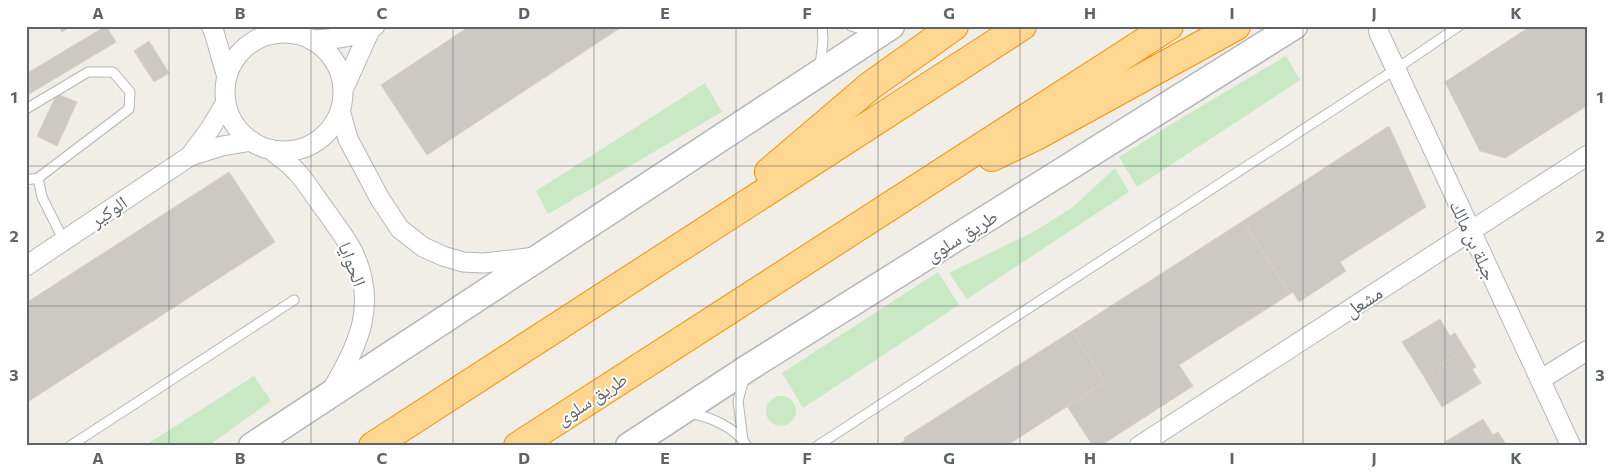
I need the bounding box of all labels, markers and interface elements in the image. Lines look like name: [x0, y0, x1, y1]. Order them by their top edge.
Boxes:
text: A: [92, 3, 104, 22]
text: B: [235, 3, 246, 22]
text: C: [377, 3, 388, 22]
text: D: [518, 3, 530, 22]
text: E: [660, 3, 670, 22]
text: F: [802, 3, 812, 22]
text: G: [943, 3, 955, 22]
text: H: [1084, 3, 1096, 22]
text: I: [1229, 3, 1235, 22]
text: J: [1371, 3, 1377, 22]
text: K: [1510, 3, 1522, 22]
text: 1: [10, 87, 18, 106]
text: 1: [1596, 87, 1604, 106]
street label: الوكير: [84, 190, 132, 233]
street label: جبلة بن مالك: [1445, 196, 1503, 284]
street label: طريق سلوى: [921, 204, 1002, 267]
text: 2: [9, 226, 19, 245]
text: 2: [1595, 226, 1605, 245]
street label: الحوايا: [333, 238, 372, 290]
street label: مشعل: [1340, 280, 1387, 322]
text: 3: [9, 365, 19, 384]
text: 3: [1595, 365, 1605, 384]
street label: طريق سلوى: [551, 366, 632, 430]
text: A: [92, 448, 104, 467]
text: B: [235, 448, 246, 467]
text: C: [377, 448, 388, 467]
text: D: [518, 448, 530, 467]
text: E: [660, 448, 670, 467]
text: F: [802, 448, 812, 467]
text: G: [943, 448, 955, 467]
text: H: [1084, 448, 1096, 467]
text: I: [1229, 448, 1235, 467]
text: J: [1371, 448, 1377, 467]
text: K: [1510, 448, 1522, 467]

